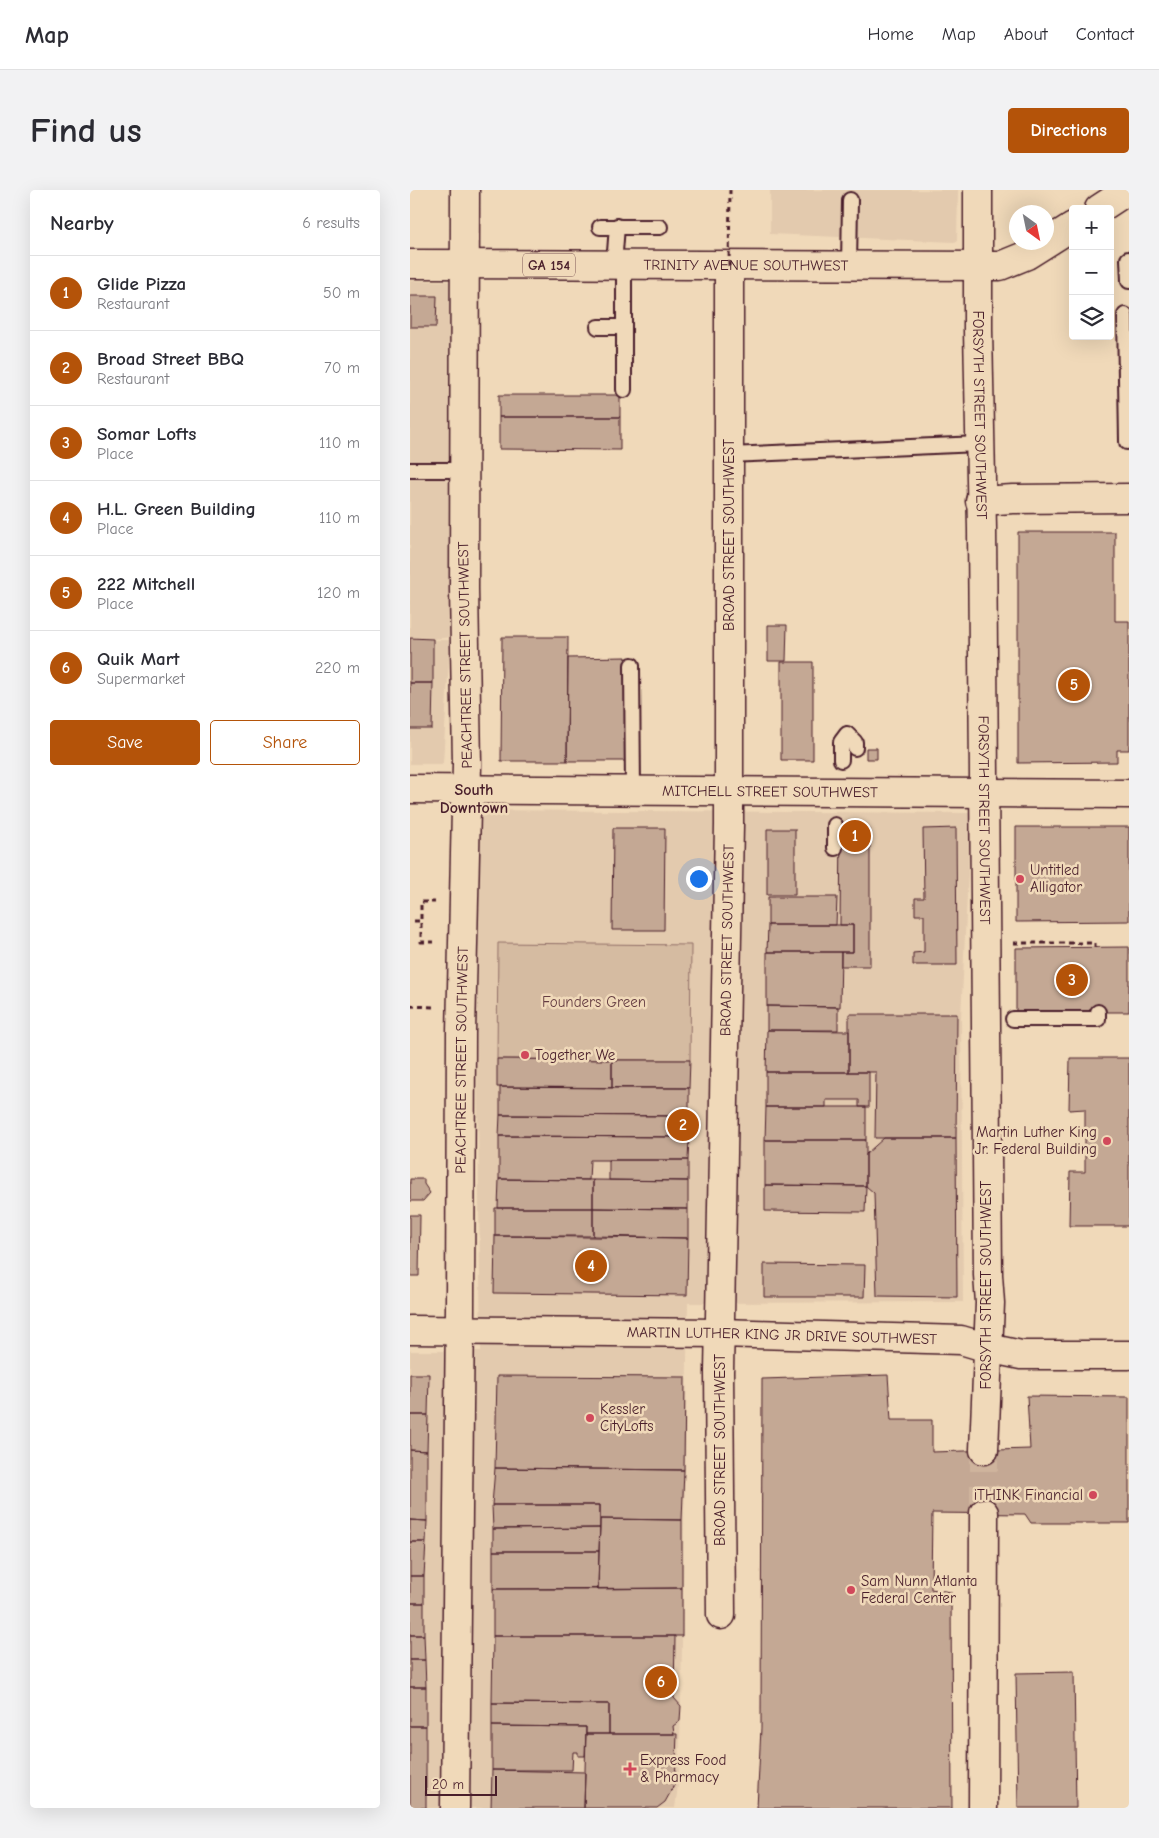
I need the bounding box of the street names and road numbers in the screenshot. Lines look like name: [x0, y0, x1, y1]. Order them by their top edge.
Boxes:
road number: GA 154: [523, 254, 575, 276]
street label: TRINITY AVENUE SOUTHWEST: [644, 256, 849, 274]
street label: FORSYTH STREET SOUTHWEST: [969, 310, 991, 520]
street label: BROAD STREET SOUTHWEST: [720, 439, 738, 631]
street label: PEACHTREE STREET SOUTHWEST: [454, 541, 476, 769]
street label: FORSYTH STREET SOUTHWEST: [974, 715, 994, 925]
street label: MITCHELL STREET SOUTHWEST: [662, 782, 878, 801]
street label: BROAD STREET SOUTHWEST: [716, 844, 738, 1036]
street label: PEACHTREE STREET SOUTHWEST: [451, 946, 472, 1174]
street label: FORSYTH STREET SOUTHWEST: [977, 1180, 995, 1389]
street label: MARTIN LUTHER KING JR DRIVE SOUTHWEST: [627, 1323, 937, 1348]
street label: BROAD STREET SOUTHWEST: [711, 1354, 729, 1546]

